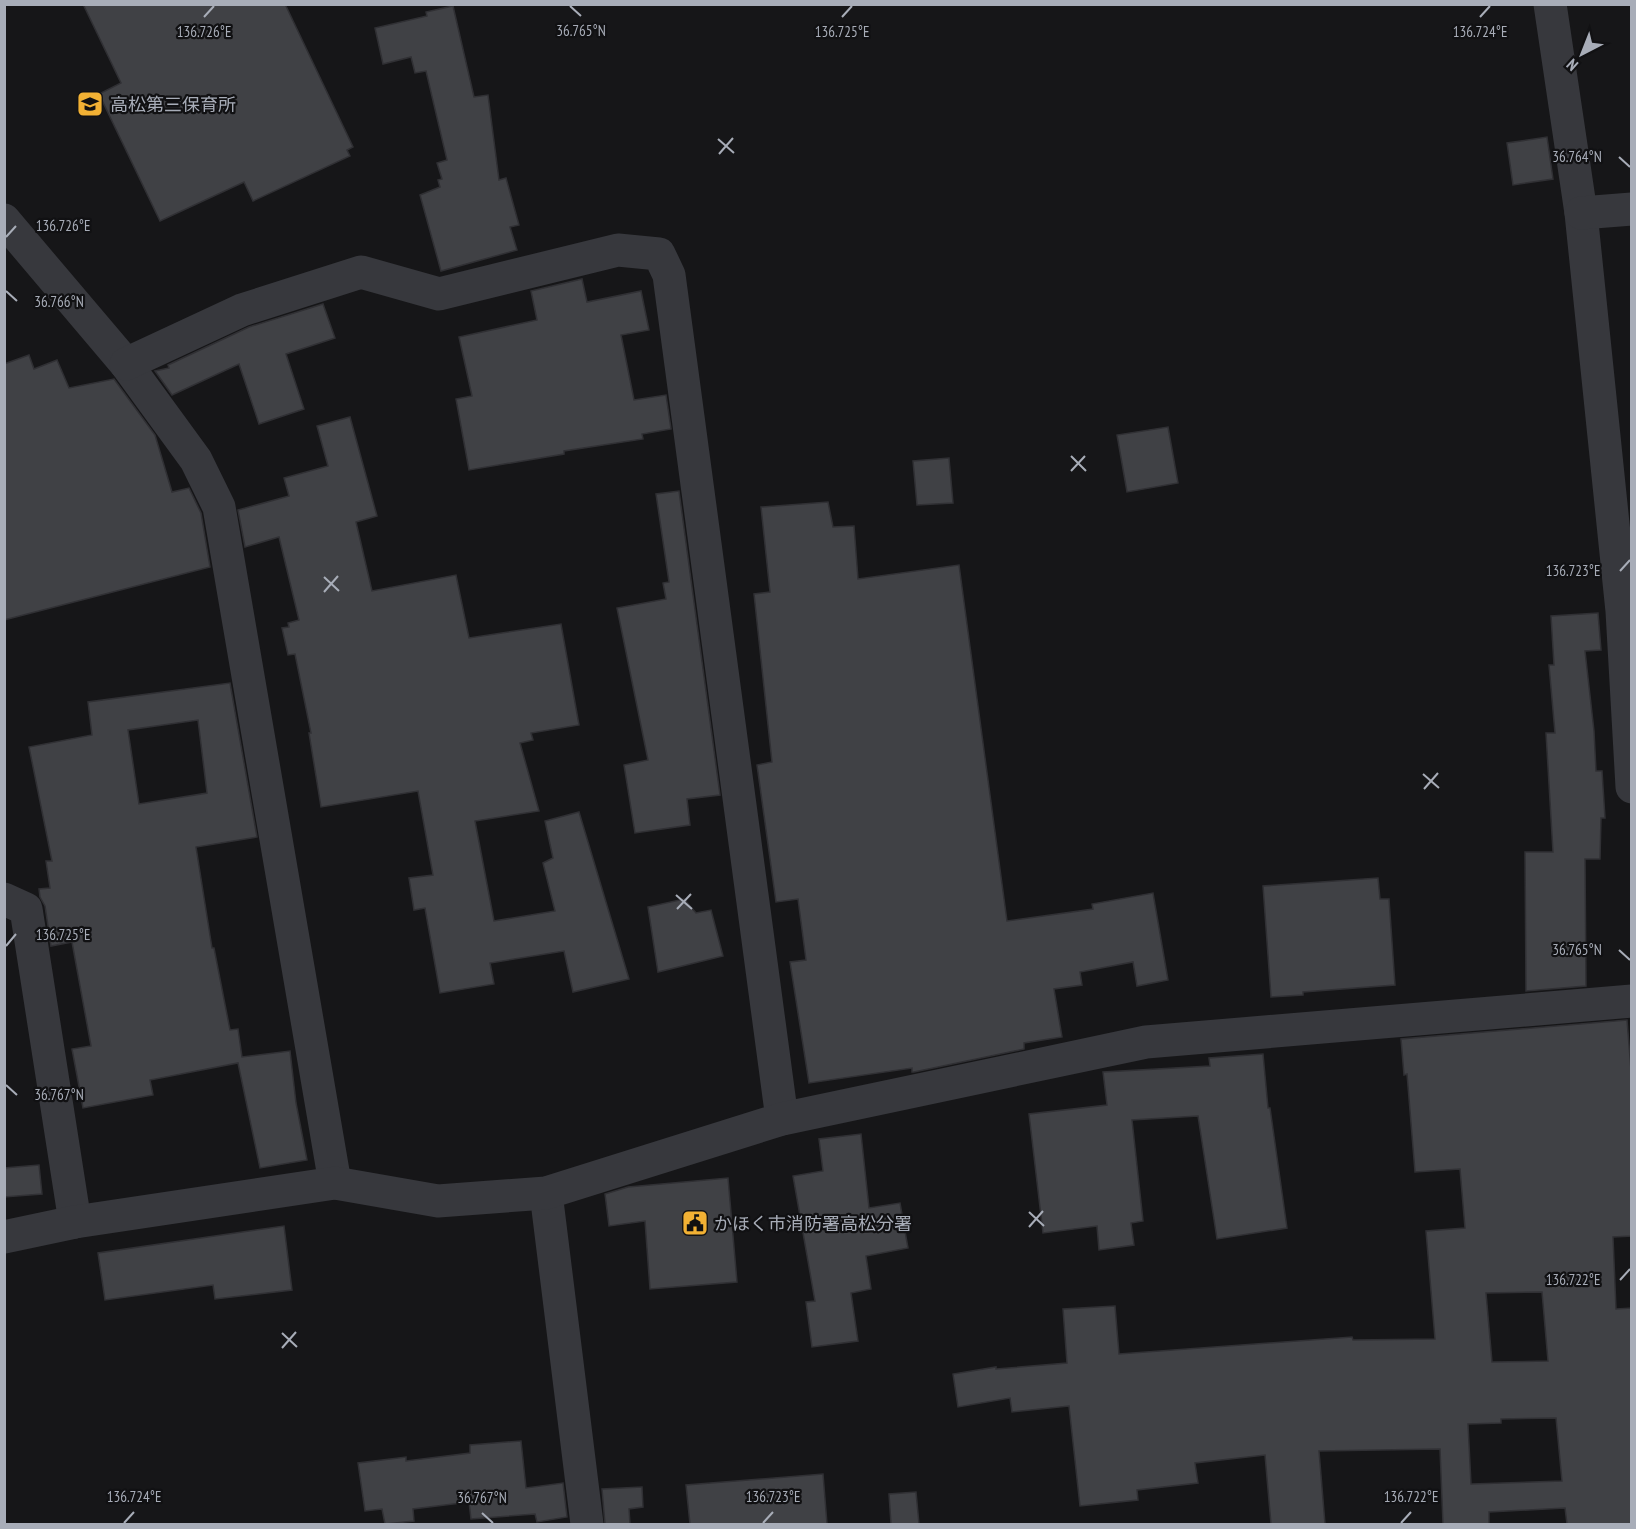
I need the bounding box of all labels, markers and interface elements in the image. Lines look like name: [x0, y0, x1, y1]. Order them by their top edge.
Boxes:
text: 36.765°N: [556, 21, 606, 40]
text: 136.726°E: [177, 22, 231, 41]
text: 136.725°E: [815, 22, 869, 41]
text: 136.724°E: [1453, 22, 1507, 41]
north arrow: [1552, 24, 1612, 84]
text: N: [1562, 55, 1582, 75]
school or university icon: 高松第三保育所: [75, 89, 105, 119]
place label: 高松第三保育所: [110, 93, 236, 116]
text: 36.764°N: [1552, 147, 1602, 166]
text: 136.726°E: [36, 216, 90, 235]
text: 36.766°N: [34, 292, 84, 311]
text: 136.723°E: [1546, 561, 1600, 580]
text: 136.725°E: [36, 925, 90, 944]
text: 36.765°N: [1552, 940, 1602, 959]
text: 36.767°N: [34, 1085, 84, 1104]
public building icon: かほく市消防署高松分署: [680, 1208, 710, 1238]
place label: かほく市消防署高松分署: [714, 1212, 912, 1235]
text: 136.722°E: [1546, 1270, 1600, 1289]
text: 136.724°E: [107, 1487, 161, 1506]
text: 136.723°E: [746, 1487, 800, 1506]
text: 136.722°E: [1384, 1487, 1438, 1506]
text: 36.767°N: [457, 1488, 507, 1507]

